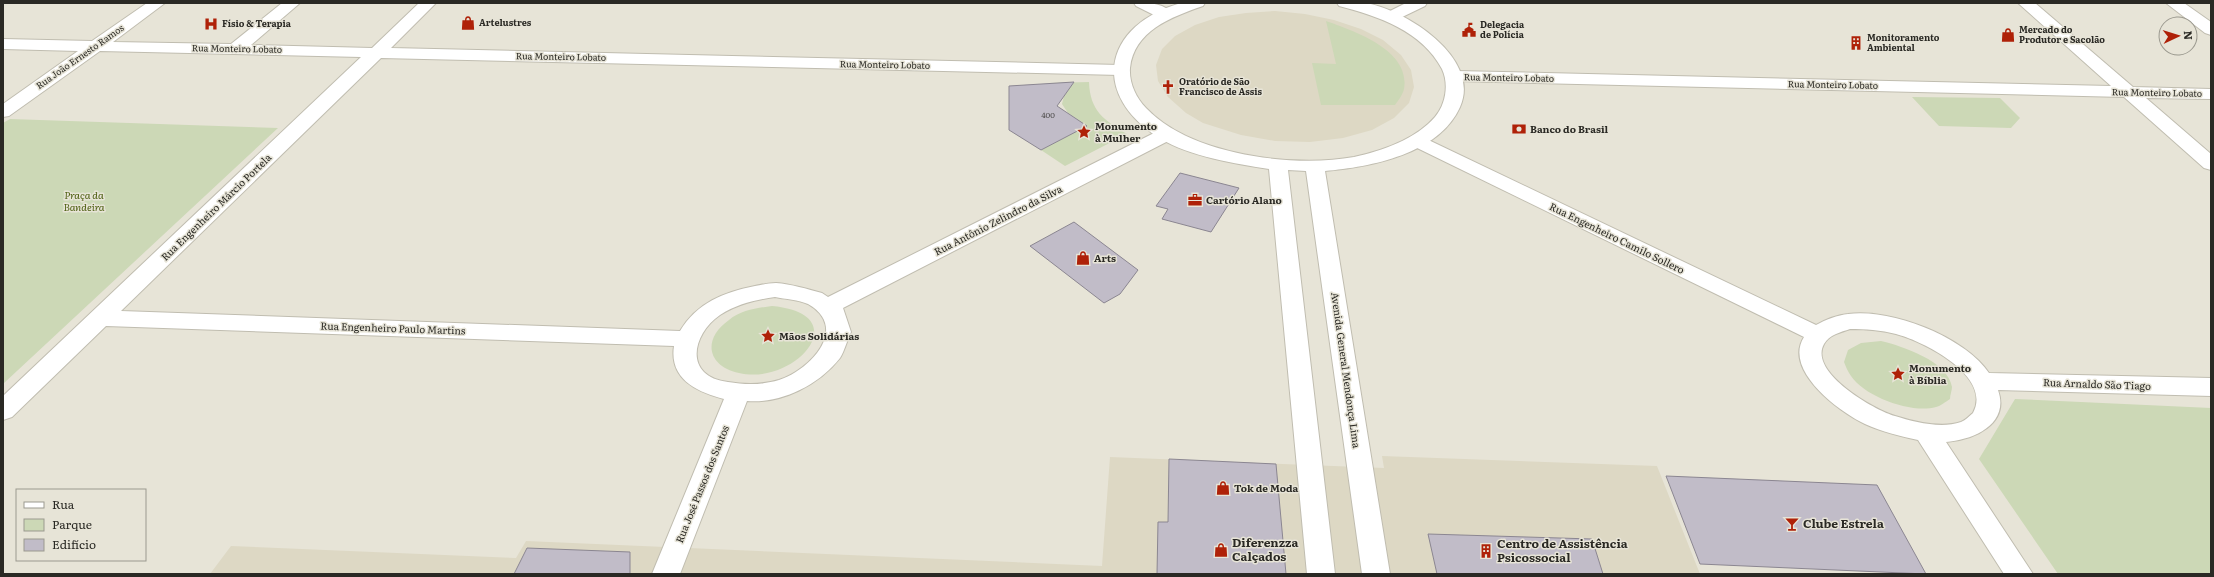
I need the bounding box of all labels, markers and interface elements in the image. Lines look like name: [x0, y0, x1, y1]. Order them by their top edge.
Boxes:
shop icon: Artelustres: [460, 15, 476, 31]
place label: Artelustres: [479, 15, 532, 29]
hospital icon: Físio & Terapia: [203, 16, 219, 32]
place label: Físio & Terapia: [222, 16, 292, 30]
north arrow: [2158, 16, 2198, 56]
place label: Delegacia de Polícia: [1480, 17, 1525, 41]
street label: Rua João Ernesto Ramos: [33, 21, 126, 92]
public building icon: Delegacia de Polícia: [1461, 22, 1477, 38]
place label: Mercado do Produtor e Sacolão: [2019, 22, 2105, 46]
shop icon: Mercado do Produtor e Sacolão: [2000, 27, 2016, 43]
place label: Monitoramento Ambiental: [1867, 30, 1940, 54]
text: N: [2181, 30, 2197, 40]
building icon: Monitoramento Ambiental: [1848, 35, 1864, 51]
street label: Rua Monteiro Lobato: [192, 40, 282, 56]
street label: Rua Monteiro Lobato: [516, 48, 606, 64]
street label: Rua Monteiro Lobato: [840, 56, 930, 72]
street label: Rua Monteiro Lobato: [1464, 69, 1554, 85]
place label: Oratório de São Francisco de Assis: [1179, 74, 1263, 98]
street label: Rua Monteiro Lobato: [1788, 76, 1878, 92]
church icon: Oratório de São Francisco de Assis: [1160, 79, 1176, 95]
street label: Rua Monteiro Lobato: [2112, 84, 2202, 100]
house number: 400: [1041, 109, 1055, 120]
place label: Monumento à Mulher: [1095, 118, 1157, 145]
bank icon: Banco do Brasil: [1511, 121, 1527, 137]
place label: Banco do Brasil: [1530, 121, 1609, 136]
place icon: Monumento à Mulher: [1076, 124, 1092, 140]
street label: Rua Engenheiro Márcio Portela: [157, 149, 275, 264]
street label: Rua Antônio Zelindro da Silva: [931, 180, 1065, 258]
park label: Praça da Bandeira: [64, 187, 105, 214]
office icon: Cartório Alano: [1187, 192, 1203, 208]
place label: Cartório Alano: [1206, 192, 1282, 207]
street label: Rua Engenheiro Camilo Sollero: [1547, 198, 1687, 277]
shop icon: Arts: [1075, 250, 1091, 266]
place label: Arts: [1094, 250, 1116, 265]
street label: Avenida General Mendonça Lima: [1328, 291, 1365, 449]
street label: Rua Engenheiro Paulo Martins: [320, 317, 466, 338]
place icon: Mãos Solidárias: [760, 328, 776, 344]
place label: Mãos Solidárias: [779, 328, 859, 343]
place label: Monumento à Bíblia: [1909, 360, 1971, 387]
place icon: Monumento à Bíblia: [1890, 366, 1906, 382]
street label: Rua Arnaldo São Tiago: [2043, 374, 2151, 393]
street label: Rua José Passos dos Santos: [671, 422, 732, 545]
shop icon: Tok de Moda: [1215, 480, 1231, 496]
place label: Tok de Moda: [1234, 480, 1299, 495]
legend: [16, 489, 146, 561]
text: Rua: [52, 495, 75, 513]
place label: Clube Estrela: [1803, 514, 1884, 532]
text: Parque: [52, 515, 92, 533]
bar icon: Clube Estrela: [1784, 516, 1800, 532]
place label: Diferenzza Calçados: [1232, 533, 1299, 565]
place label: Centro de Assistência Psicossocial: [1497, 534, 1628, 566]
text: Edifício: [52, 535, 96, 553]
shop icon: Diferenzza Calçados: [1213, 542, 1229, 558]
building icon: Centro de Assistência Psicossocial: [1478, 543, 1494, 559]

